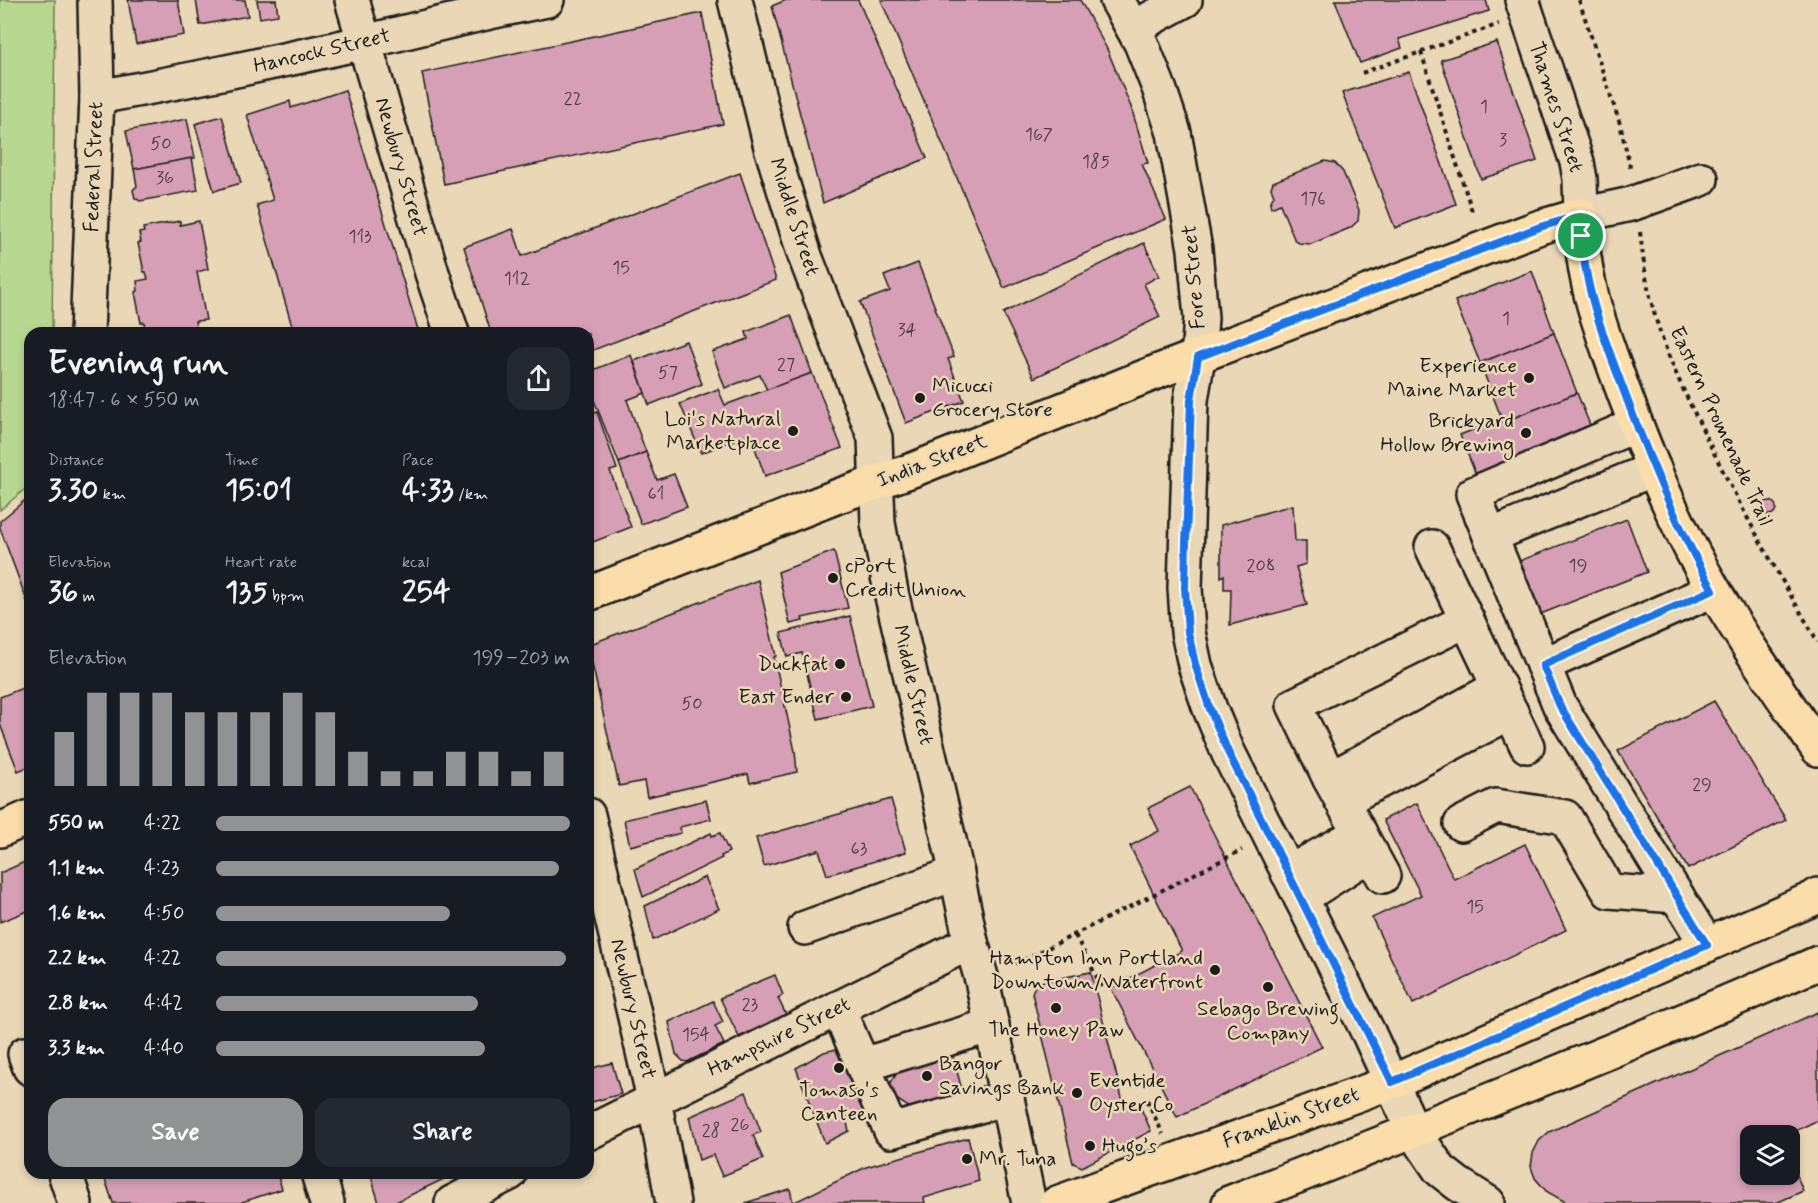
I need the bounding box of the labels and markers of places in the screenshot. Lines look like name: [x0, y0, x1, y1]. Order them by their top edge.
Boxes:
pin: [1555, 210, 1606, 261]
place label: Experience Maine Market: [1387, 352, 1517, 404]
marker: Experience Maine Market: [1522, 371, 1536, 385]
place label: Micucci Grocery Store: [932, 372, 1053, 424]
marker: Micucci Grocery Store: [913, 391, 927, 405]
place label: Loi's Natural Marketplace: [665, 405, 781, 457]
place label: Brickyard Hollow Brewing: [1380, 407, 1514, 460]
marker: Loi's Natural Marketplace: [786, 424, 800, 438]
marker: Brickyard Hollow Brewing: [1519, 426, 1533, 440]
place label: cPort Credit Union: [845, 552, 966, 604]
marker: cPort Credit Union: [826, 571, 840, 585]
place label: Duckfat: [758, 650, 828, 678]
marker: Duckfat: [833, 657, 847, 671]
place label: East Ender: [739, 683, 834, 711]
marker: East Ender: [839, 690, 853, 704]
place label: Hampton Inn Portland Downtown/Waterfront: [989, 944, 1203, 996]
marker: Hampton Inn Portland Downtown/Waterfront: [1208, 963, 1222, 977]
marker: Sebago Brewing Company: [1261, 980, 1275, 994]
place label: Sebago Brewing Company: [1197, 995, 1339, 1047]
marker: The Honey Paw: [1049, 1001, 1063, 1015]
place label: The Honey Paw: [988, 1016, 1124, 1044]
place label: Bangor Savings Bank: [939, 1050, 1064, 1102]
marker: Tomaso's Canteen: [832, 1061, 846, 1075]
place label: Eventide Oyster Co: [1089, 1067, 1173, 1119]
marker: Bangor Savings Bank: [920, 1069, 934, 1083]
place label: Tomaso's Canteen: [799, 1076, 879, 1128]
marker: Eventide Oyster Co: [1070, 1086, 1084, 1100]
place label: Hugo’s: [1102, 1132, 1157, 1162]
marker: Hugo’s: [1083, 1139, 1097, 1153]
place label: Mr. Tuna: [979, 1145, 1057, 1173]
marker: Mr. Tuna: [960, 1152, 974, 1166]

